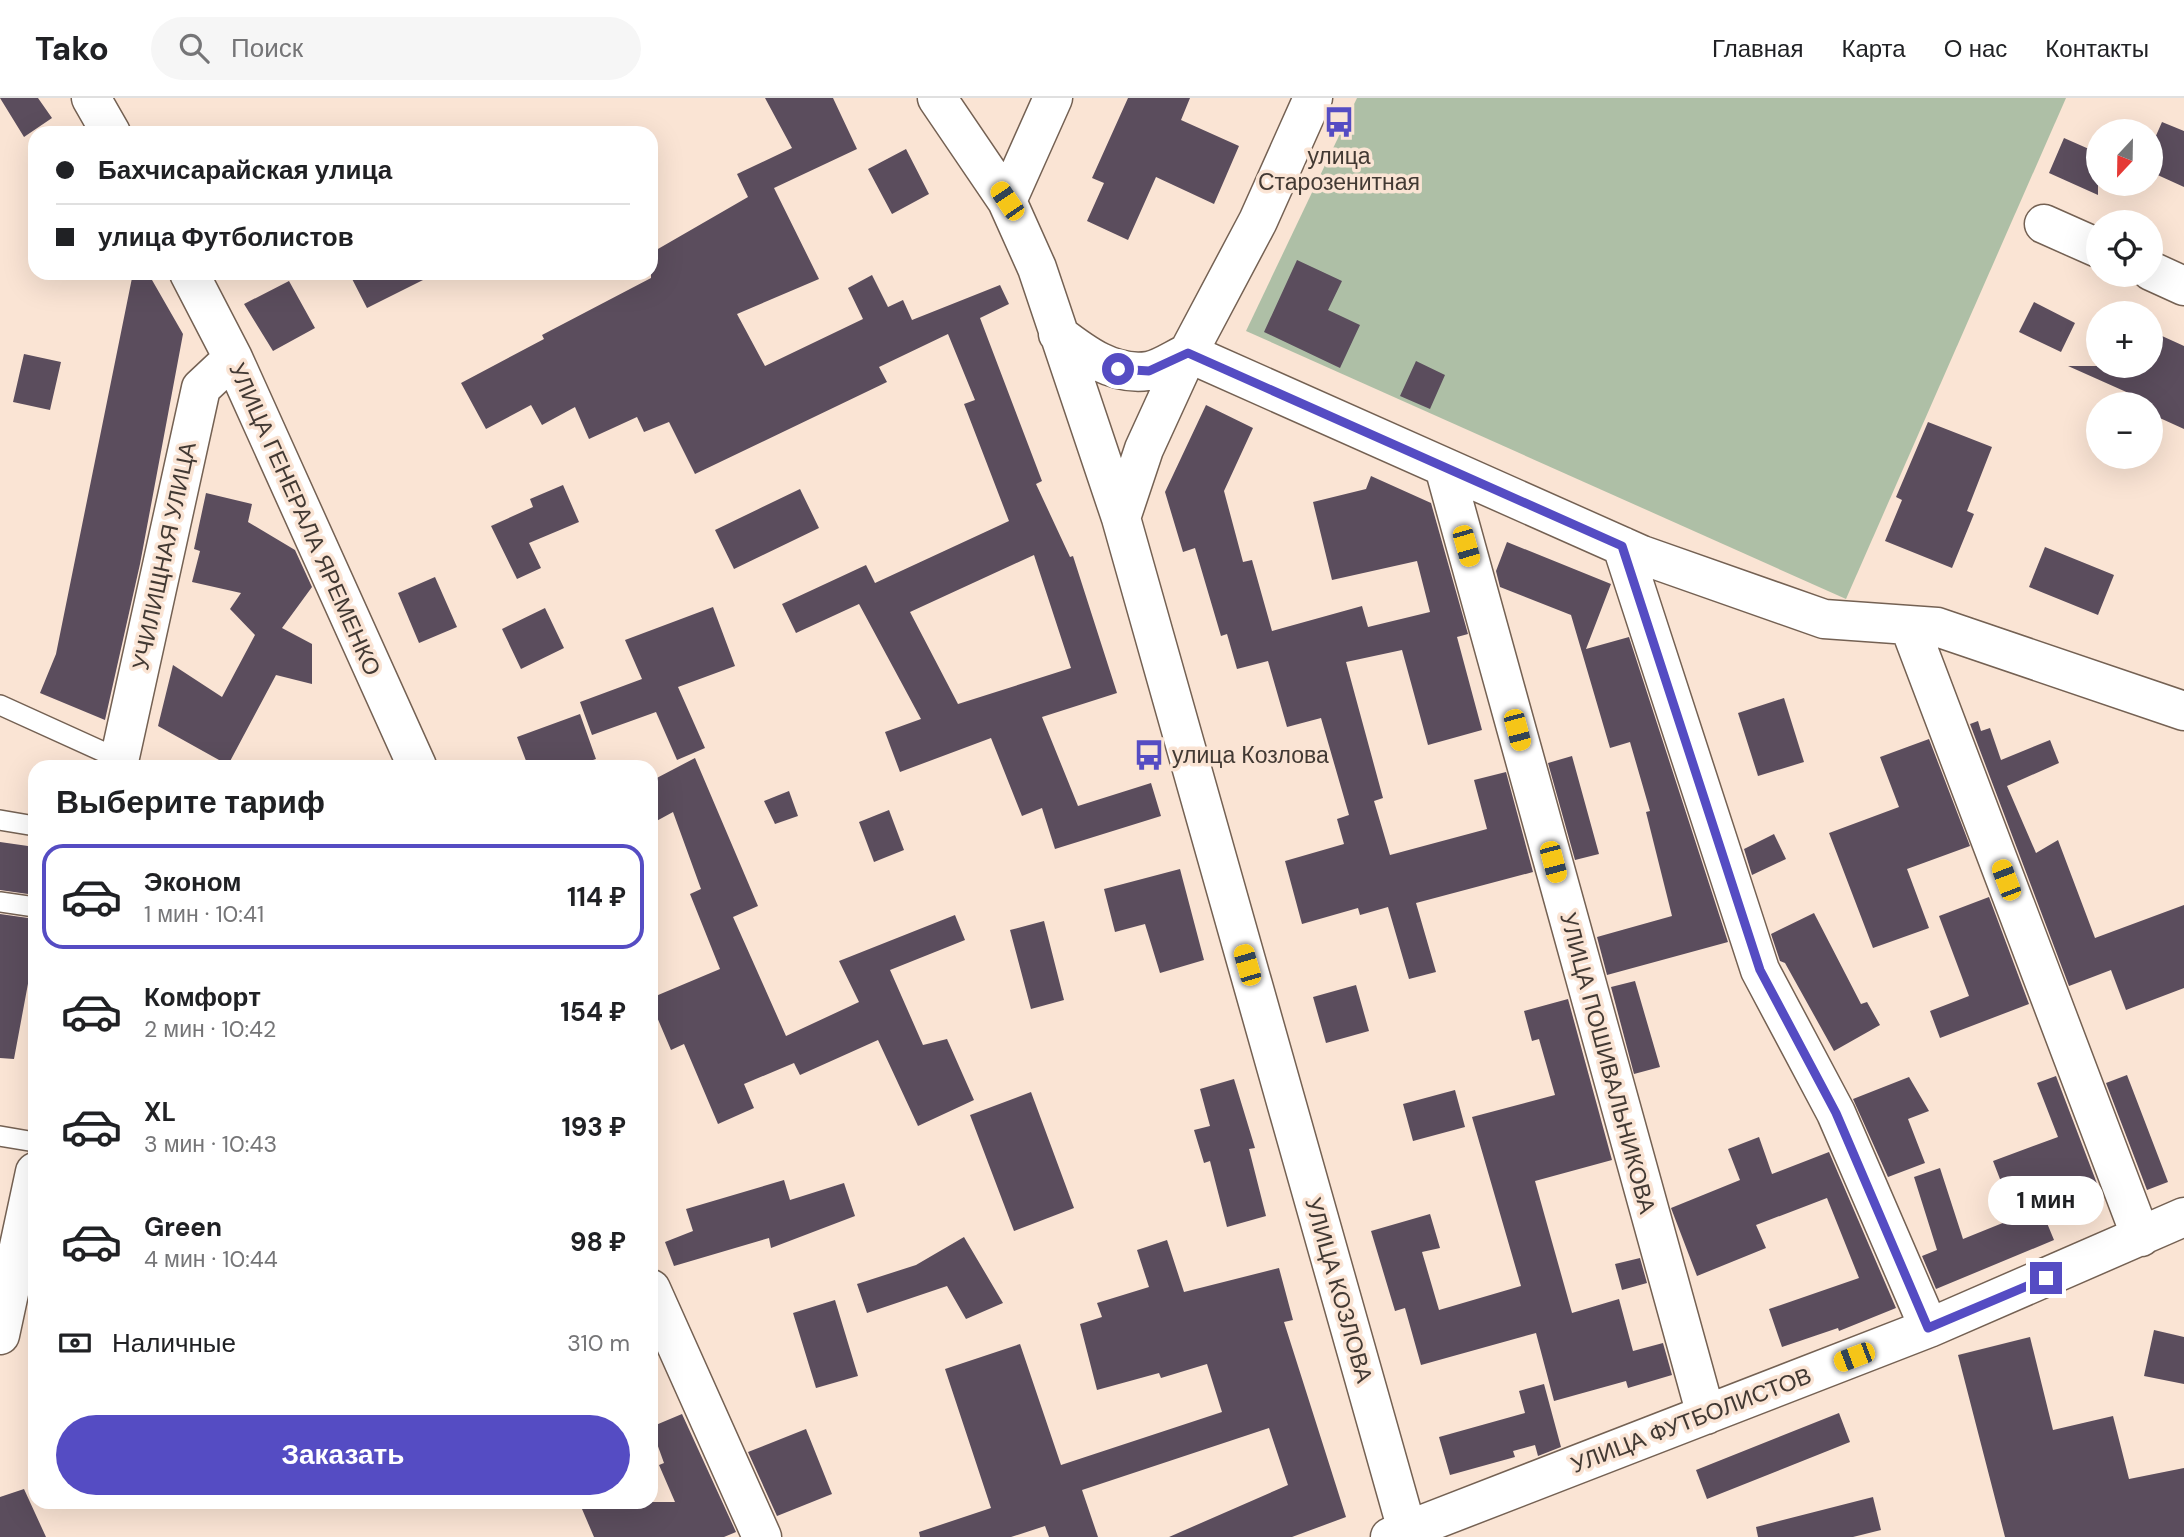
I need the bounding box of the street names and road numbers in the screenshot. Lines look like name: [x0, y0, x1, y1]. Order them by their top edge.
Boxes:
street label: УЛИЦА ГЕНЕРАЛА ЯРЕМЕНКО: [222, 358, 388, 680]
street label: УЧИЛИЩНАЯ УЛИЦА: [125, 439, 203, 673]
street label: УЛИЦА ПОШИВАЛЬНИКОВА: [1553, 909, 1663, 1218]
street label: УЛИЦА КОЗЛОВА: [1298, 1194, 1380, 1387]
street label: УЛИЦА ФУТБОЛИСТОВ: [1566, 1360, 1816, 1480]

